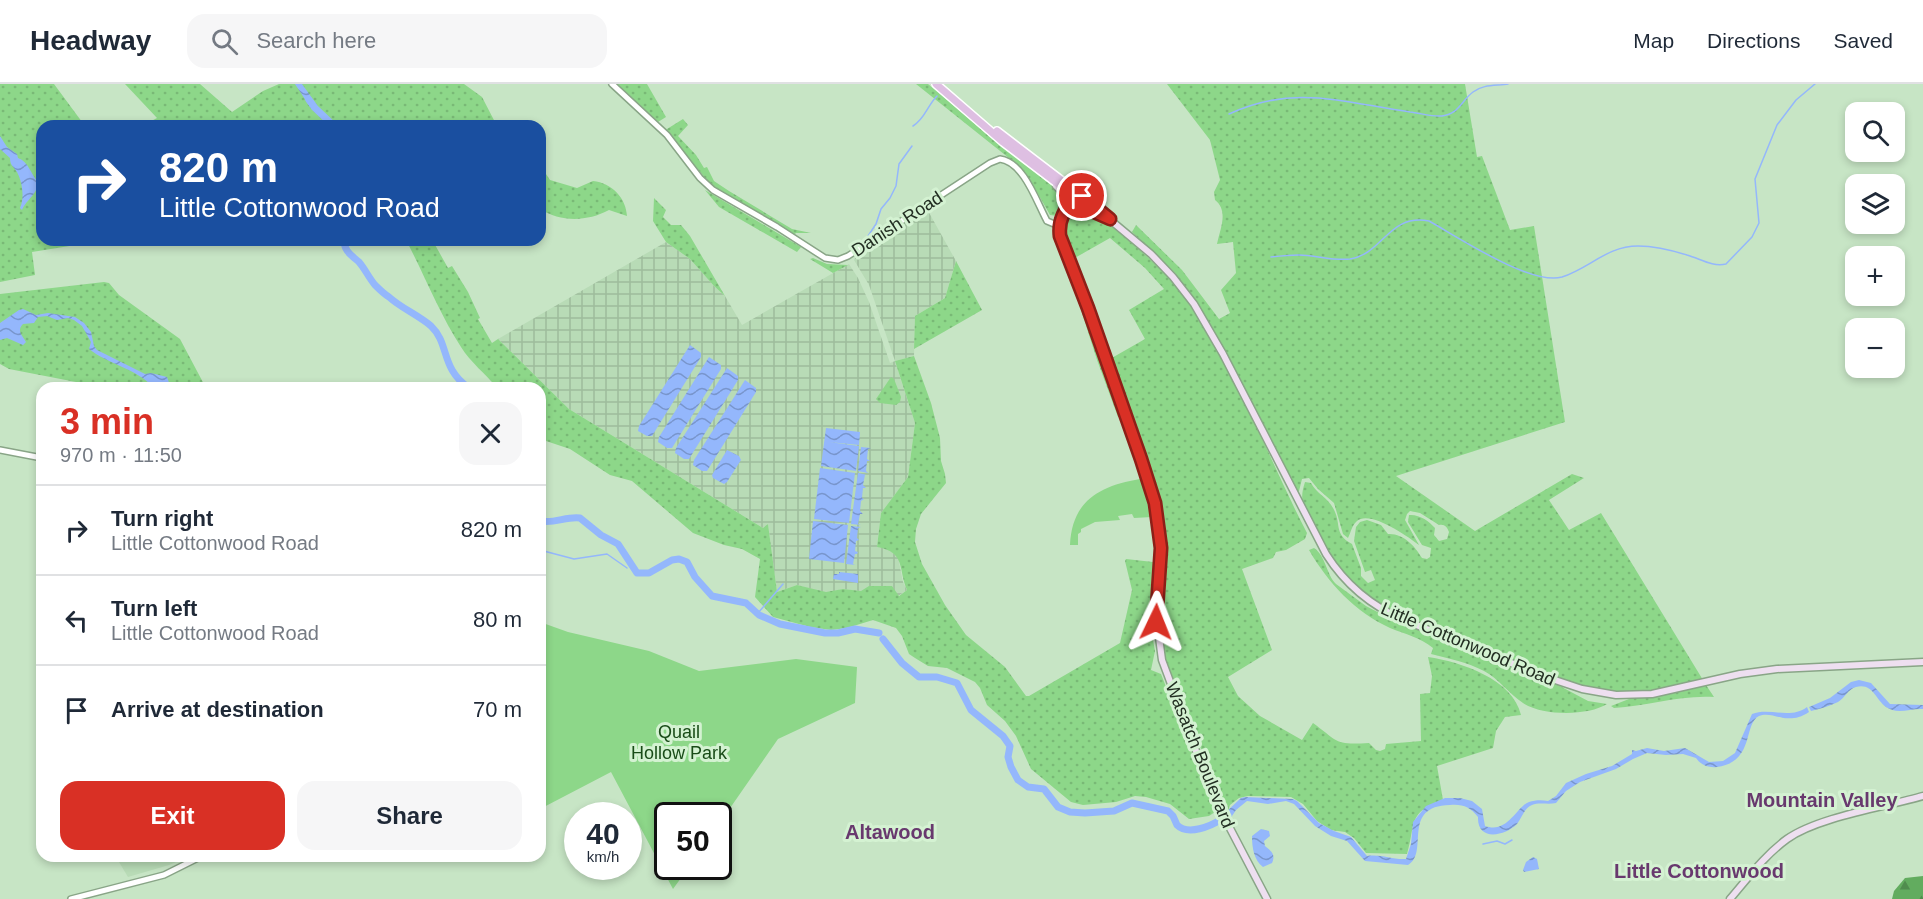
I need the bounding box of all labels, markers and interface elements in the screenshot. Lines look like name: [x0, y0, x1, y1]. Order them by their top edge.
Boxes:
search box: [187, 14, 607, 68]
text: Headway: [30, 25, 151, 56]
icon: search: [208, 25, 241, 58]
text: Search here: [256, 28, 376, 53]
text: Map: [1633, 29, 1674, 52]
text: Directions: [1707, 29, 1800, 52]
text: Saved: [1833, 29, 1893, 52]
map controls: [1845, 102, 1905, 378]
button: search: [1845, 102, 1905, 162]
icon: right: [60, 144, 138, 222]
text: 820 m: [159, 144, 278, 191]
pin: [1056, 170, 1107, 221]
button: layers: [1845, 174, 1905, 234]
icon: arrive: [1065, 179, 1098, 212]
street label: Danish Road: [848, 187, 946, 261]
text: Little Cottonwood Road: [159, 193, 440, 223]
button: +: [1845, 246, 1905, 306]
button: −: [1845, 318, 1905, 378]
text: 3 min: [60, 401, 154, 442]
button: close: [459, 402, 522, 465]
text: 970 m · 11:50: [60, 444, 182, 466]
text: Turn right: [111, 506, 213, 531]
icon: right: [60, 514, 93, 547]
text: 820 m: [461, 517, 522, 542]
text: Little Cottonwood Road: [111, 532, 319, 554]
position arrow: [1124, 590, 1188, 654]
text: Turn left: [111, 596, 197, 621]
street label: Little Cottonwood Road: [1378, 598, 1558, 690]
icon: left: [60, 604, 93, 637]
text: 80 m: [473, 607, 522, 632]
text: Little Cottonwood Road: [111, 622, 319, 644]
street label: Wasatch Boulevard: [1162, 679, 1238, 831]
icon: arrive: [60, 694, 93, 727]
text: Arrive at destination: [111, 697, 324, 722]
text: 70 m: [473, 697, 522, 722]
park label: Quail Hollow Park: [631, 722, 728, 763]
button: Exit: [60, 781, 285, 850]
button: Share: [297, 781, 522, 850]
district label: Mountain Valley: [1746, 789, 1898, 811]
speed limit sign: 50: [654, 802, 732, 880]
text: 40: [586, 817, 620, 850]
district label: Altawood: [845, 821, 935, 843]
text: km/h: [587, 848, 619, 865]
district label: Little Cottonwood: [1614, 860, 1784, 882]

